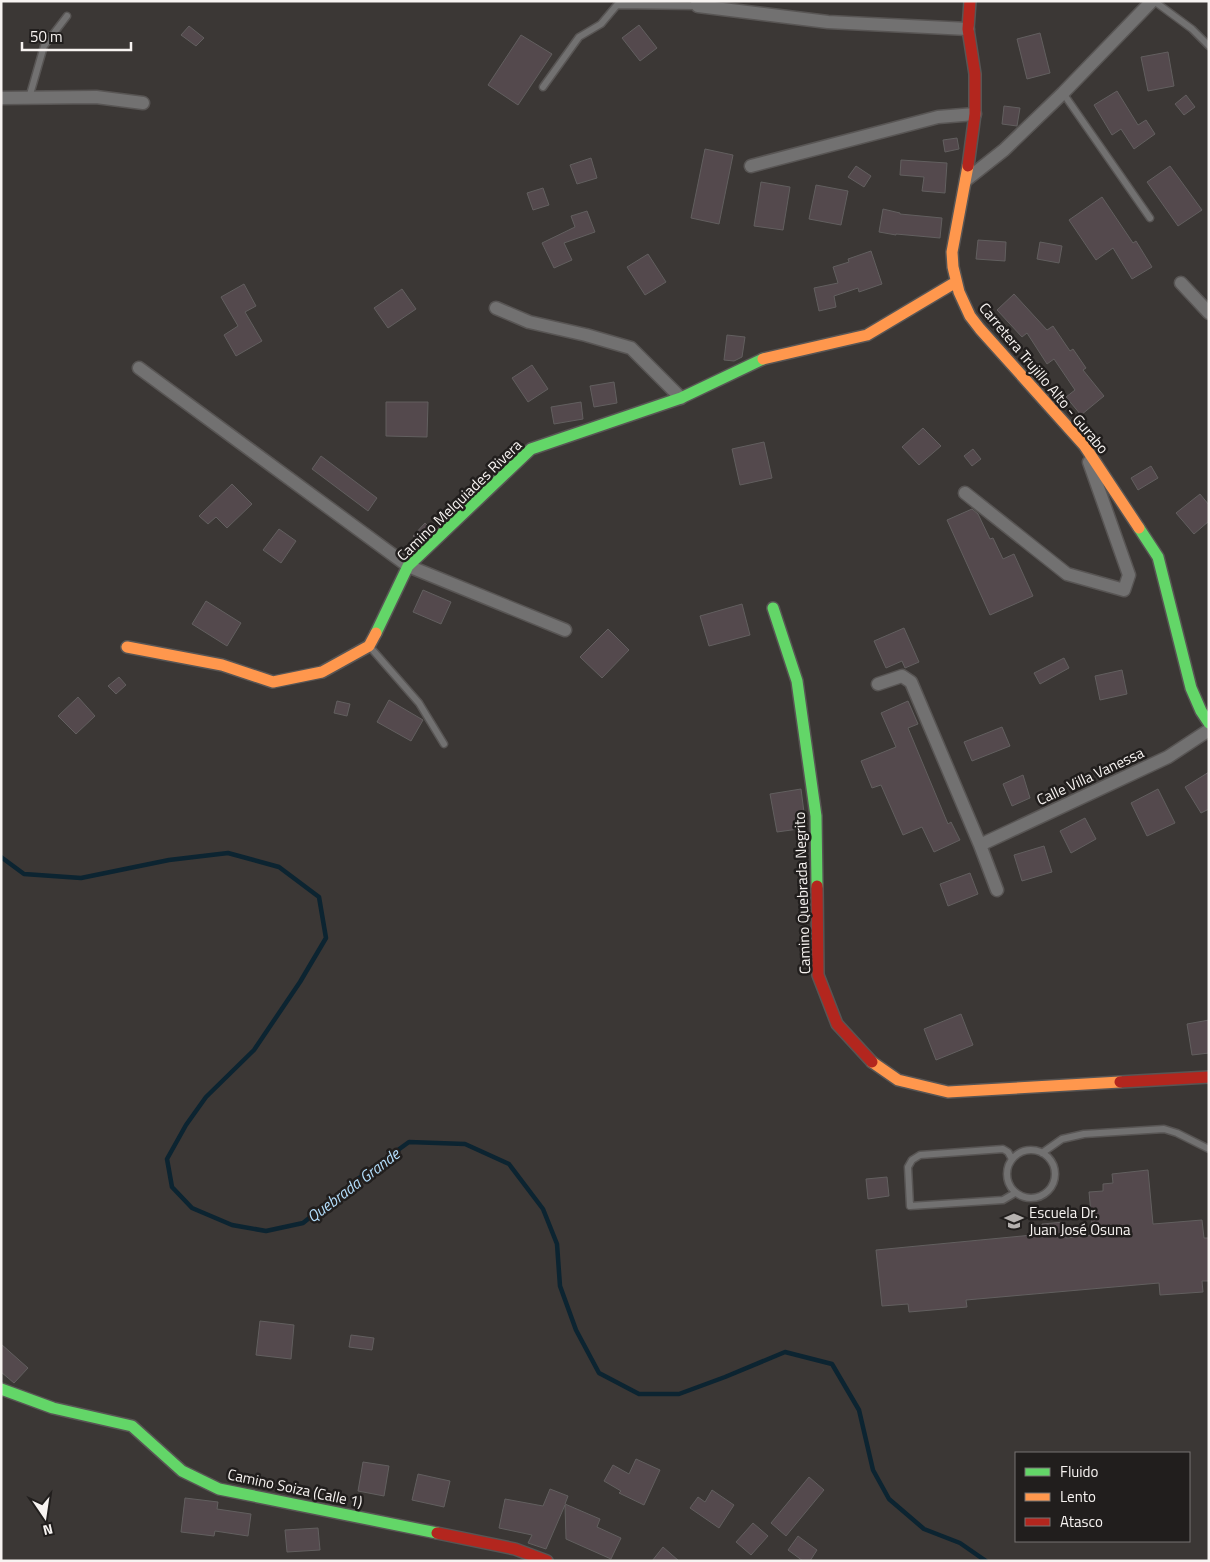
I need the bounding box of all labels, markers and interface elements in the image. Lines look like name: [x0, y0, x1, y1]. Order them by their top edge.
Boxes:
scale bar: [22, 20, 131, 52]
text: 50 m: [30, 25, 63, 48]
street label: Carretera Trujillo Alto - Gurabo: [974, 297, 1114, 459]
street label: Camino Melquiades Rivera: [391, 434, 527, 566]
street label: Calle Villa Vanessa: [1032, 741, 1148, 811]
street label: Camino Quebrada Negrito: [788, 811, 816, 975]
water label: Quebrada Grande: [301, 1141, 406, 1228]
place label: Escuela Dr. Juan José Osuna: [1029, 1201, 1131, 1241]
school or university icon: Escuela Dr. Juan José Osuna: [1003, 1210, 1025, 1232]
legend: [1015, 1452, 1190, 1542]
text: Fluido: [1060, 1460, 1099, 1483]
street label: Camino Soiza (Calle 1): [225, 1462, 365, 1514]
text: Lento: [1060, 1485, 1096, 1508]
north arrow: [20, 1492, 70, 1542]
text: Atasco: [1060, 1510, 1103, 1533]
text: N: [41, 1519, 55, 1541]

